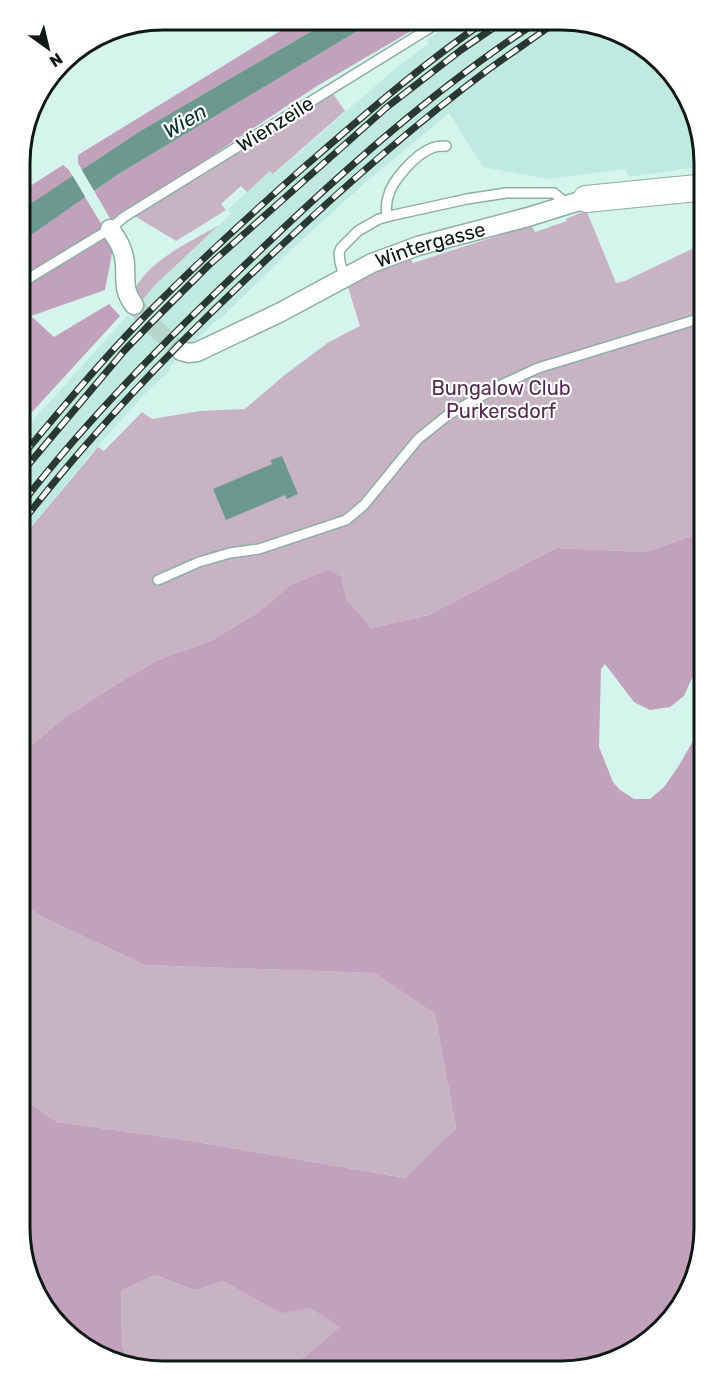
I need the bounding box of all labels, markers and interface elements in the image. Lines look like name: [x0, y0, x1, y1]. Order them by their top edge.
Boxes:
north arrow: [18, 18, 78, 78]
text: N: [46, 49, 66, 71]
street label: Wienzeile: [232, 91, 318, 157]
water label: Wien: [159, 98, 211, 143]
street label: Wintergasse: [372, 217, 488, 273]
park label: Bungalow Club Purkersdorf: [431, 376, 571, 423]

